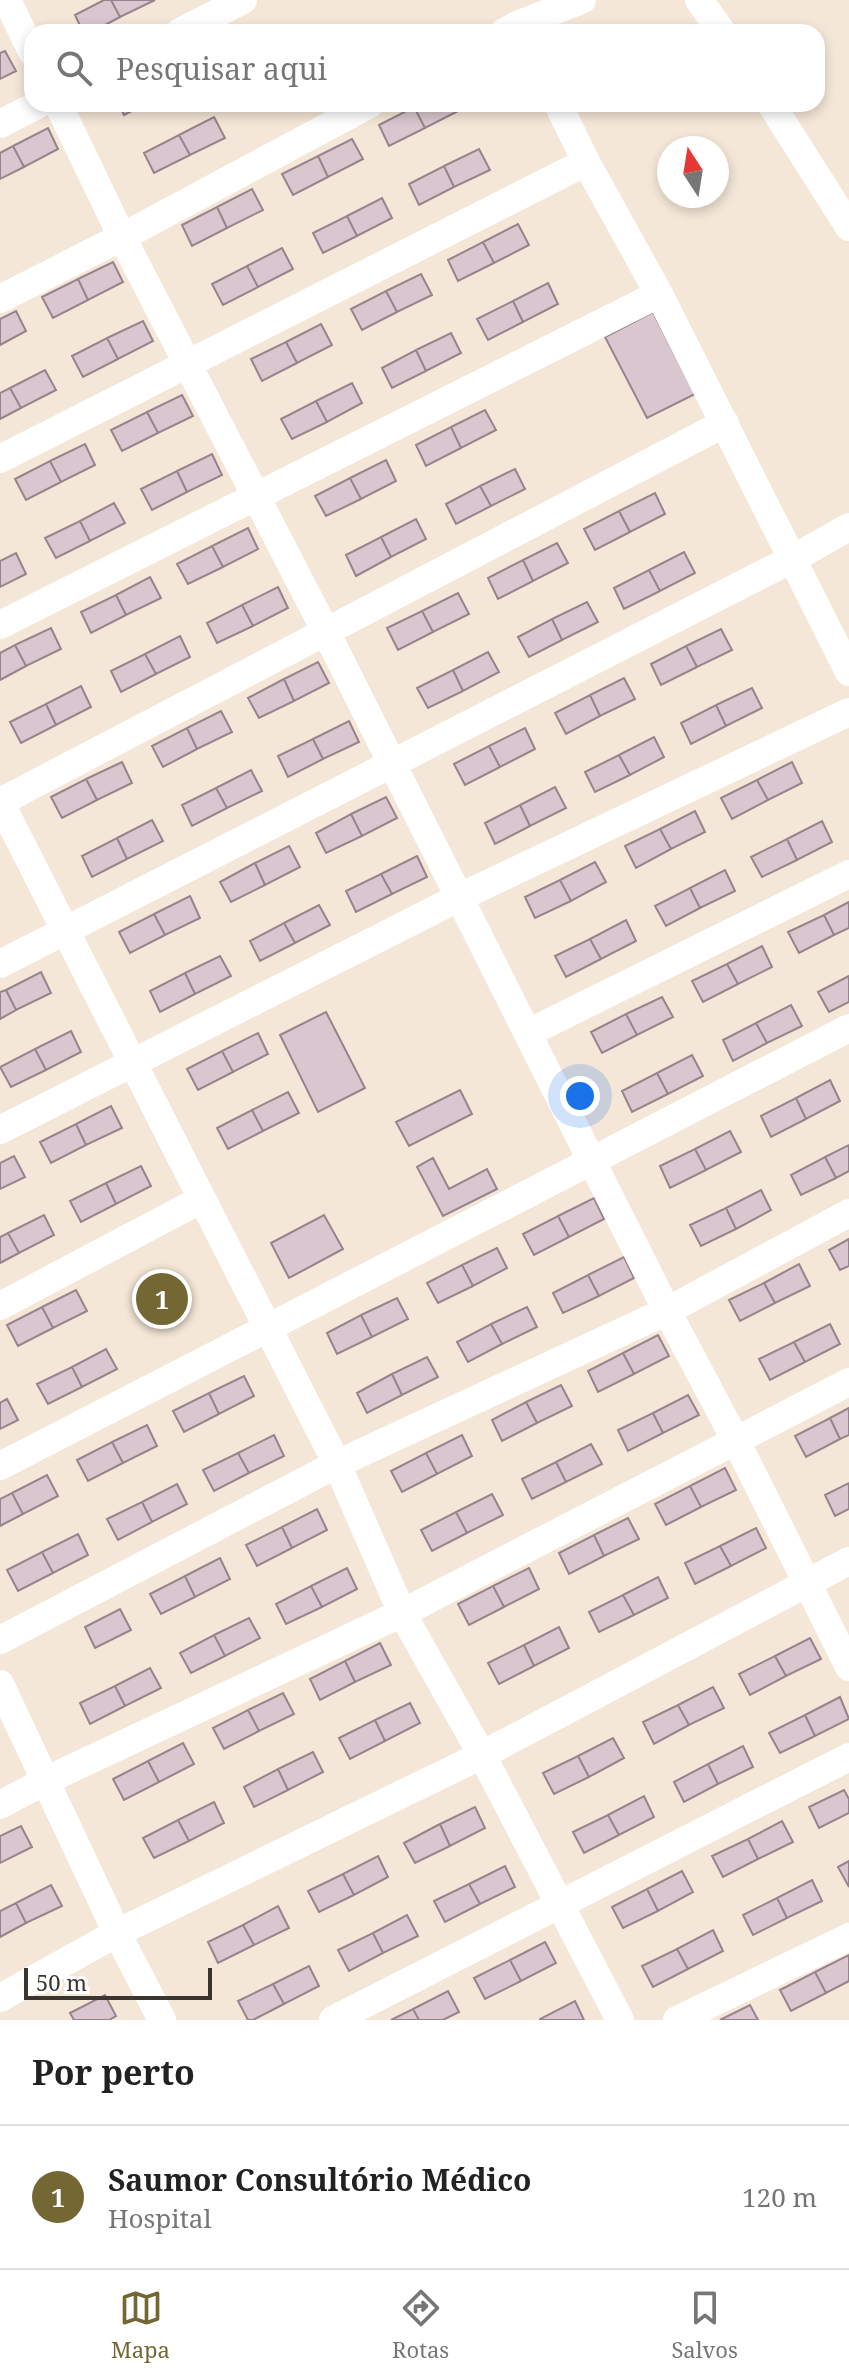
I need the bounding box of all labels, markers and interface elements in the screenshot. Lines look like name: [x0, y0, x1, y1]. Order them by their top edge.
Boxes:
search box: [24, 24, 825, 112]
icon: search: [52, 46, 96, 90]
text: Pesquisar aqui: [116, 48, 327, 89]
north arrow: [657, 136, 729, 208]
your location: [560, 1076, 600, 1116]
pin: 1: [136, 1269, 188, 1329]
scale bar: [24, 1964, 212, 2000]
text: 50 m: [36, 1967, 87, 1997]
text: Por perto: [32, 2049, 195, 2095]
text: Saumor Consultório Médico: [108, 2159, 531, 2200]
text: 1: [51, 2179, 65, 2215]
text: 120 m: [742, 2179, 817, 2215]
text: Hospital: [108, 2200, 211, 2236]
tab: Mapa: [111, 2286, 170, 2364]
tab: Rotas: [392, 2286, 449, 2364]
tab: Salvos: [671, 2286, 738, 2364]

